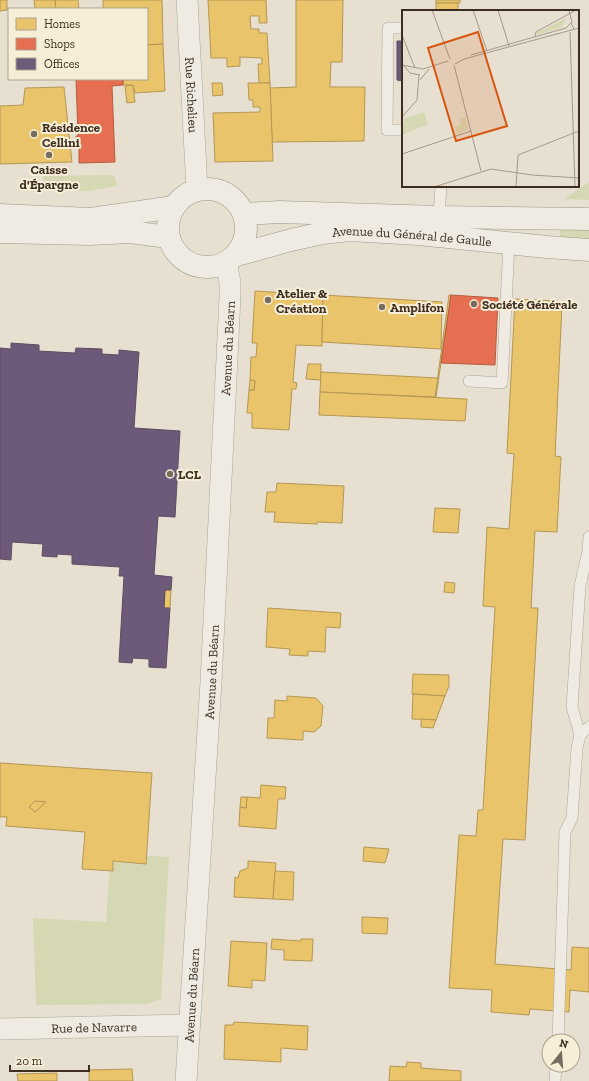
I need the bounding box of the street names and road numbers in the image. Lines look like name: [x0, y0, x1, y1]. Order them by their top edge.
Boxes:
street label: Rue Richelieu: [182, 57, 201, 134]
street label: Avenue du Général de Gaulle: [331, 223, 492, 249]
street label: Avenue du Béarn: [218, 300, 238, 396]
street label: Avenue du Béarn: [202, 624, 222, 720]
street label: Avenue du Béarn: [181, 947, 202, 1043]
street label: Rue de Navarre: [51, 1019, 137, 1036]

